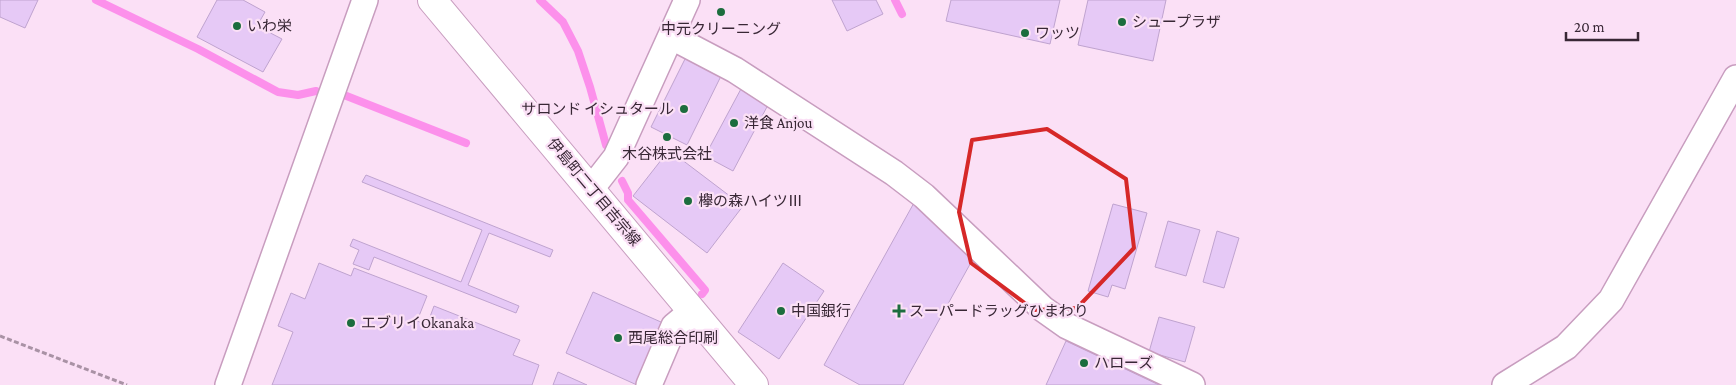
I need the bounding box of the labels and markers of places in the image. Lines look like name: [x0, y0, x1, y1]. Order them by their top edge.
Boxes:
marker: 中元クリーニング: [715, 6, 727, 18]
place label: シュープラザ: [1132, 14, 1221, 30]
marker: シュープラザ: [1116, 16, 1128, 28]
place label: いわ栄: [247, 18, 292, 34]
marker: いわ栄: [231, 20, 243, 32]
place label: 中元クリーニング: [661, 21, 781, 37]
place label: ワッツ: [1035, 25, 1080, 41]
marker: ワッツ: [1019, 27, 1031, 39]
place label: サロンド イシュタール: [521, 101, 674, 117]
marker: サロンド イシュタール: [678, 103, 690, 115]
place label: 洋食 Anjou: [744, 115, 813, 132]
marker: 洋食 Anjou: [728, 117, 740, 129]
marker: 木谷株式会社: [661, 131, 673, 143]
place label: 木谷株式会社: [622, 146, 712, 162]
place label: 欅の森ハイツⅢ: [698, 192, 803, 209]
marker: 欅の森ハイツⅢ: [682, 195, 694, 207]
place label: 中国銀行: [791, 303, 851, 319]
place label: スーパードラッグひまわり: [909, 303, 1089, 319]
marker: 中国銀行: [775, 305, 787, 317]
marker: スーパードラッグひまわり: [893, 305, 905, 317]
place label: エブリイOkanaka: [361, 315, 474, 331]
marker: エブリイOkanaka: [345, 317, 357, 329]
place label: 西尾総合印刷: [628, 330, 718, 346]
marker: 西尾総合印刷: [612, 332, 624, 344]
place label: ハローズ: [1094, 355, 1153, 371]
marker: ハローズ: [1078, 357, 1090, 369]

